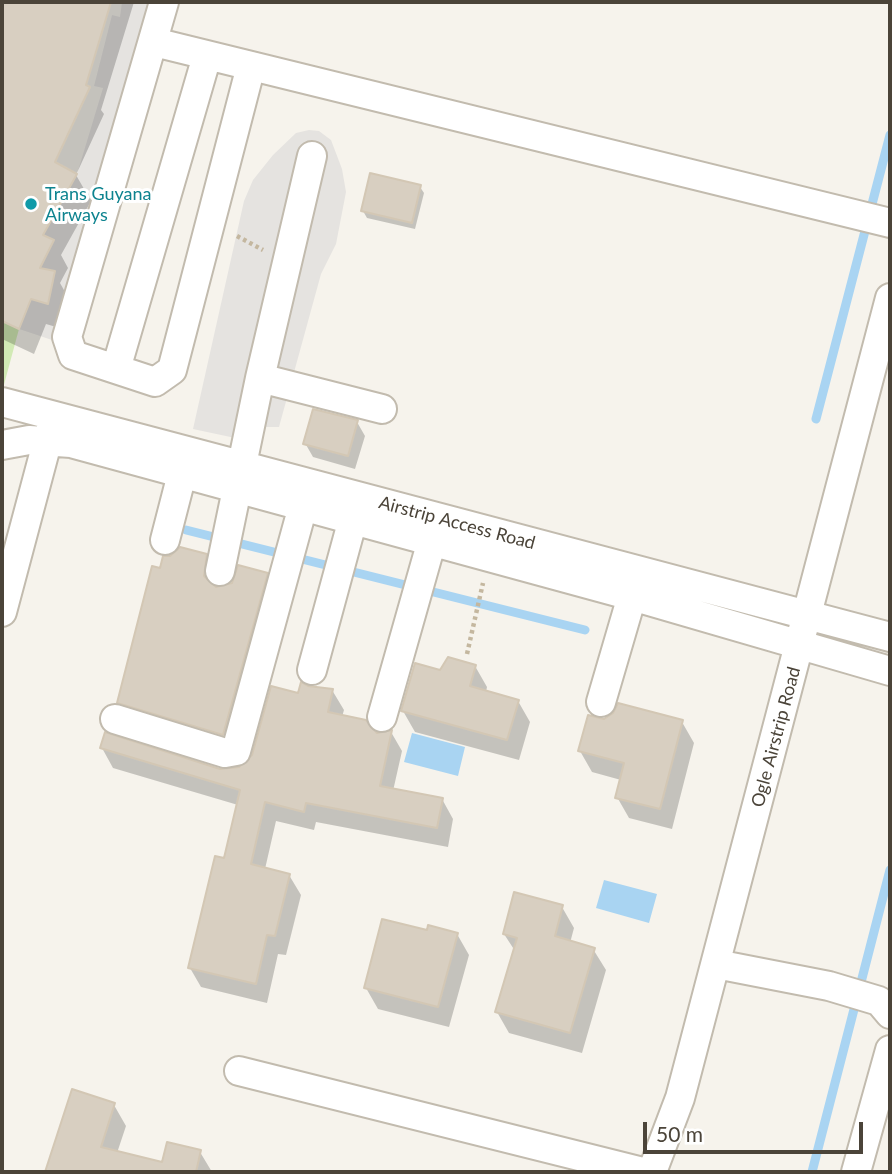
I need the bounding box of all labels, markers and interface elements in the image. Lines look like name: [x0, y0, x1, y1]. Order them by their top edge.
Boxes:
place label: Trans Guyana Airways: [45, 183, 152, 226]
marker: Trans Guyana Airways: [23, 196, 39, 212]
street label: Airstrip Access Road: [376, 492, 538, 554]
street label: Ogle Airstrip Road: [747, 664, 805, 810]
scale bar: [647, 1108, 868, 1152]
text: 50 m: [656, 1121, 703, 1146]

